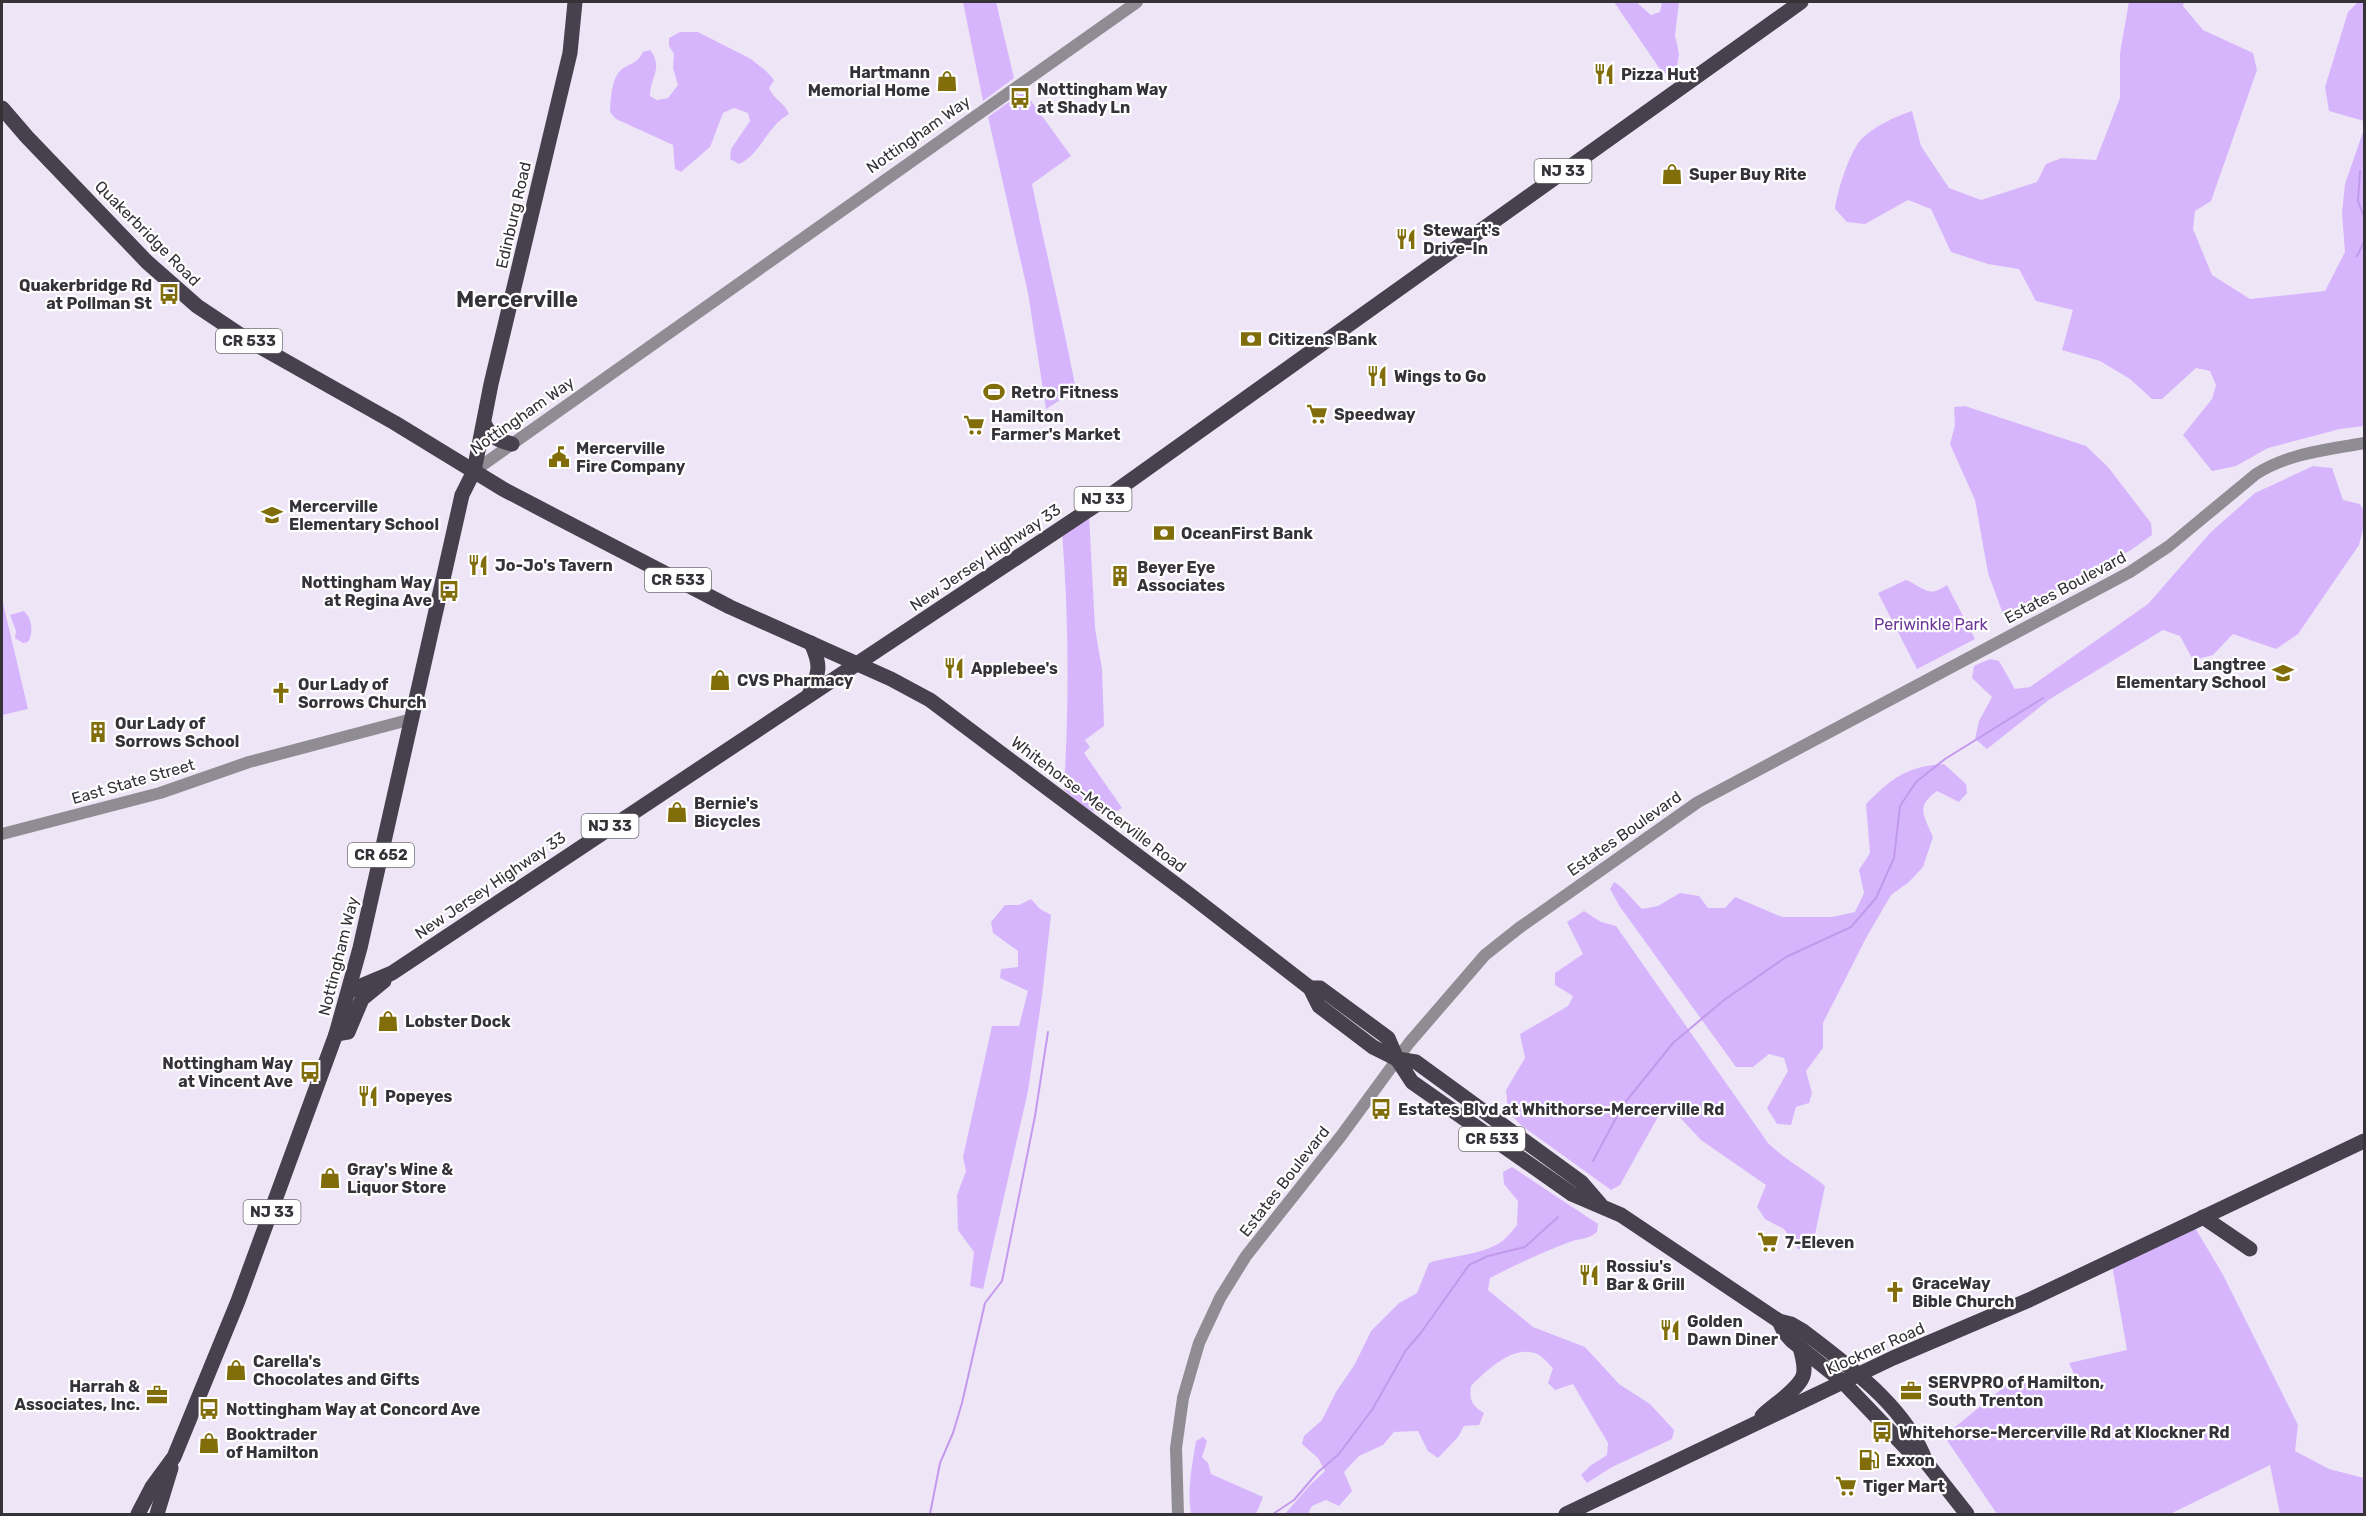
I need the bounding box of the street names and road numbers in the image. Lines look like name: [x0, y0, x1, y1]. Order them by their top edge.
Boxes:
street label: Nottingham Way: [863, 91, 974, 177]
road number: NJ 33: [1534, 159, 1592, 183]
street label: Edinburg Road: [492, 160, 535, 270]
street label: Quakerbridge Road: [91, 177, 204, 290]
road number: CR 533: [216, 329, 282, 353]
street label: Nottingham Way: [467, 372, 578, 458]
road number: NJ 33: [1074, 487, 1132, 511]
street label: New Jersey Highway 33: [906, 500, 1064, 615]
street label: Estates Boulevard: [2001, 547, 2129, 628]
road number: CR 533: [645, 568, 711, 592]
street label: Whitehorse-Mercerville Road: [1007, 732, 1190, 876]
street label: East State Street: [69, 755, 197, 808]
street label: Estates Boulevard: [1564, 787, 1685, 880]
road number: NJ 33: [582, 814, 638, 838]
street label: New Jersey Highway 33: [411, 828, 569, 943]
road number: CR 652: [348, 843, 414, 867]
street label: Nottingham Way: [314, 894, 363, 1018]
street label: Estates Boulevard: [1235, 1122, 1333, 1240]
road number: CR 533: [1459, 1127, 1525, 1151]
road number: NJ 33: [244, 1200, 300, 1224]
street label: Klockner Road: [1823, 1318, 1927, 1379]

